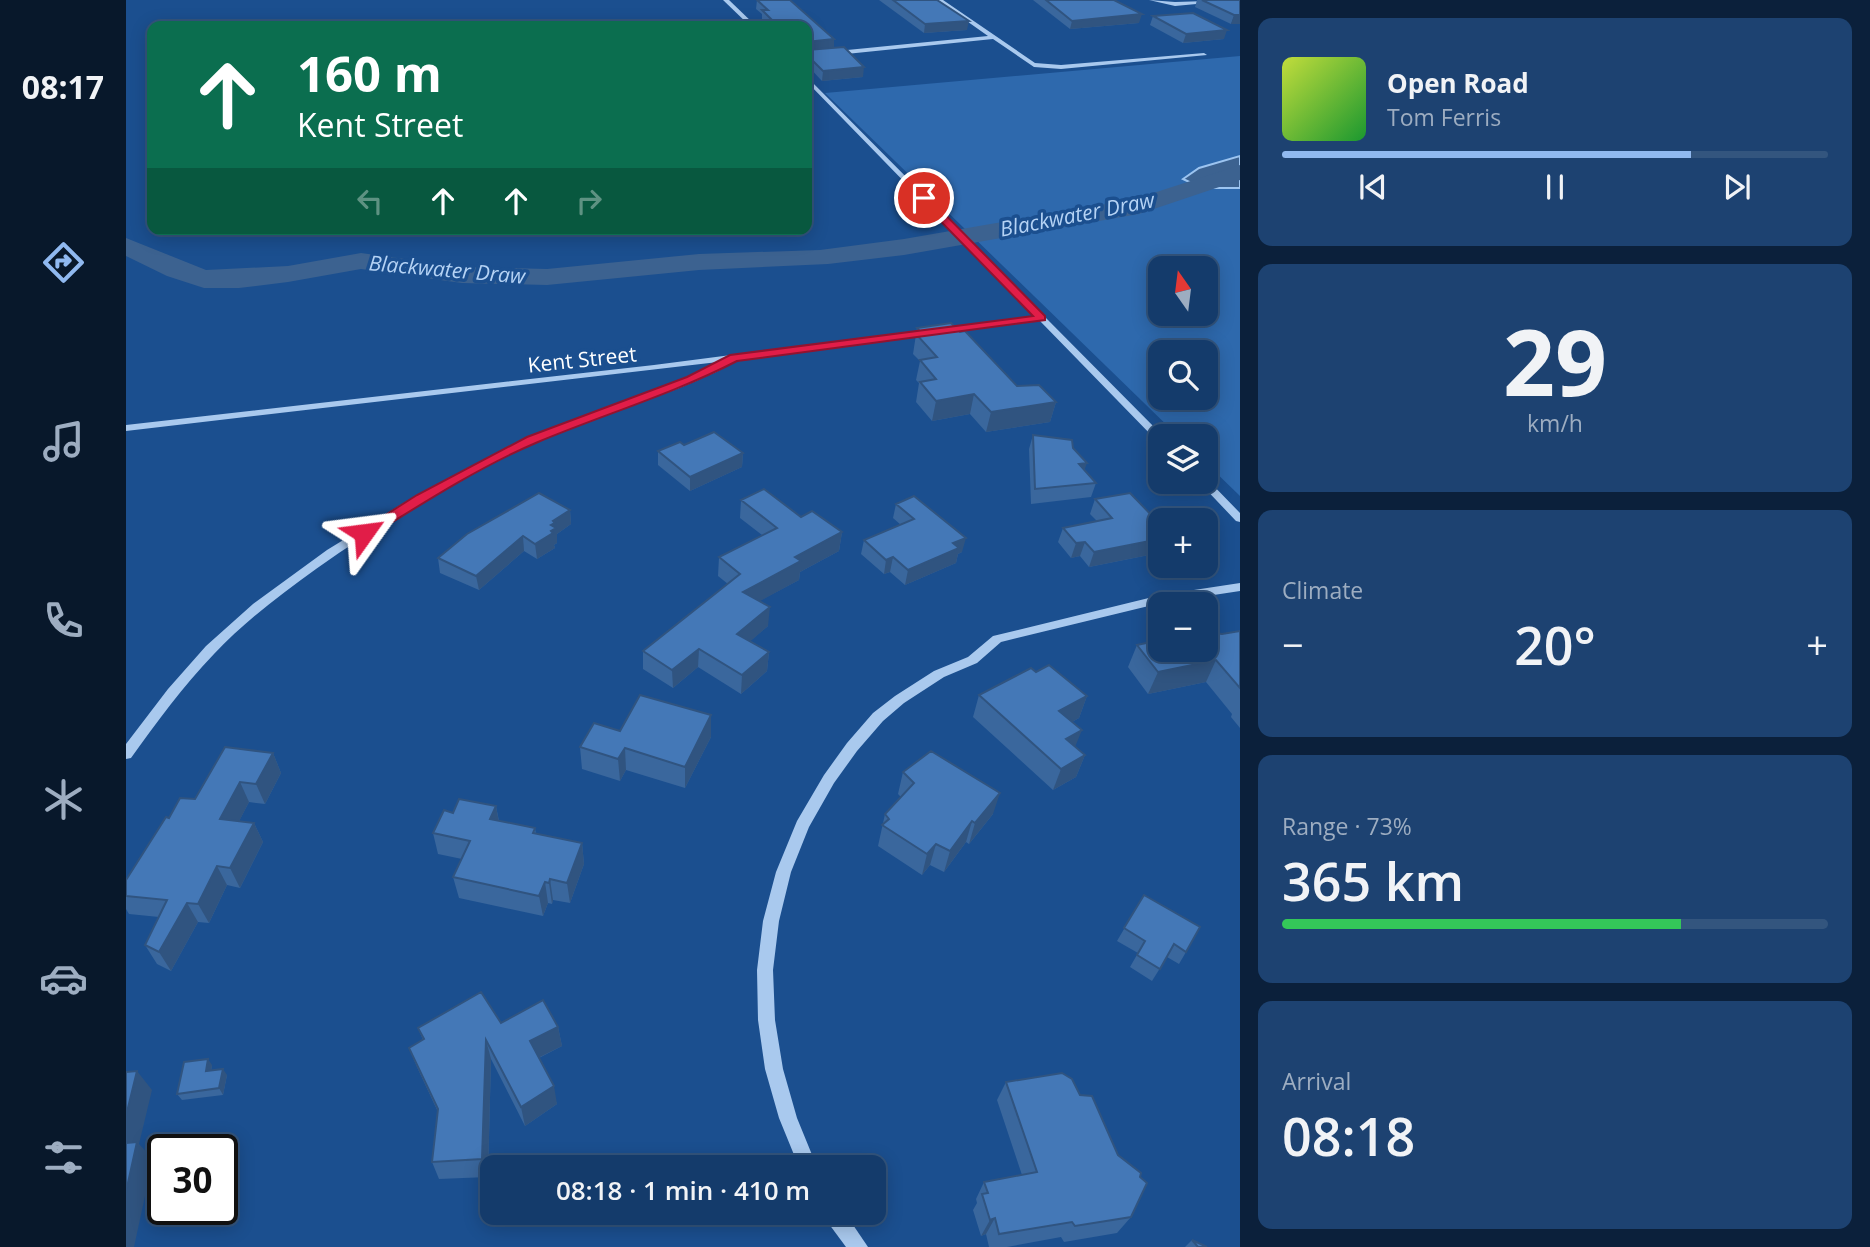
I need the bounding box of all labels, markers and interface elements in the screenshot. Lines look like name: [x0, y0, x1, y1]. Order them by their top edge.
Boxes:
text: 160 m: [297, 40, 442, 106]
icon: ahead: [182, 49, 273, 140]
text: 08:17: [22, 65, 104, 108]
text: Open Road: [1387, 65, 1529, 101]
text: Tom Ferris: [1387, 101, 1501, 133]
text: Kent Street: [297, 103, 463, 146]
pin: [894, 168, 954, 228]
icon: previous: [1354, 168, 1392, 206]
icon: pause: [1536, 168, 1574, 206]
icon: next: [1718, 168, 1756, 206]
icon: arrive: [905, 179, 943, 217]
icon: left: [351, 182, 389, 220]
icon: ahead: [424, 182, 462, 220]
icon: ahead: [497, 182, 535, 220]
icon: right: [570, 182, 608, 220]
water label: Blackwater Draw: [997, 185, 1158, 243]
icon: directions: [39, 238, 88, 287]
water label: Blackwater Draw: [368, 248, 527, 290]
north arrow: [1148, 256, 1218, 326]
map controls: [1148, 256, 1218, 662]
text: 29: [1503, 299, 1607, 423]
street label: Kent Street: [526, 339, 638, 379]
button: search: [1148, 340, 1218, 410]
text: km/h: [1527, 407, 1583, 439]
icon: music: [39, 417, 88, 466]
button: layers: [1148, 424, 1218, 494]
position arrow: [327, 496, 401, 570]
button: +: [1148, 508, 1218, 578]
text: Climate: [1282, 574, 1363, 606]
button: −: [1148, 592, 1218, 662]
icon: phone: [39, 596, 88, 645]
text: 20°: [1514, 609, 1596, 680]
text: −: [1282, 618, 1304, 670]
text: +: [1806, 618, 1828, 670]
icon: climate: [39, 775, 88, 824]
text: Range · 73%: [1282, 810, 1412, 842]
text: 365 km: [1282, 845, 1464, 916]
icon: car: [39, 954, 88, 1003]
text: Arrival: [1282, 1065, 1351, 1097]
text: 08:18: [1282, 1100, 1415, 1171]
icon: filters: [39, 1133, 88, 1182]
speed limit sign: 30: [147, 1134, 238, 1225]
text: 08:18 · 1 min · 410 m: [556, 1172, 810, 1208]

